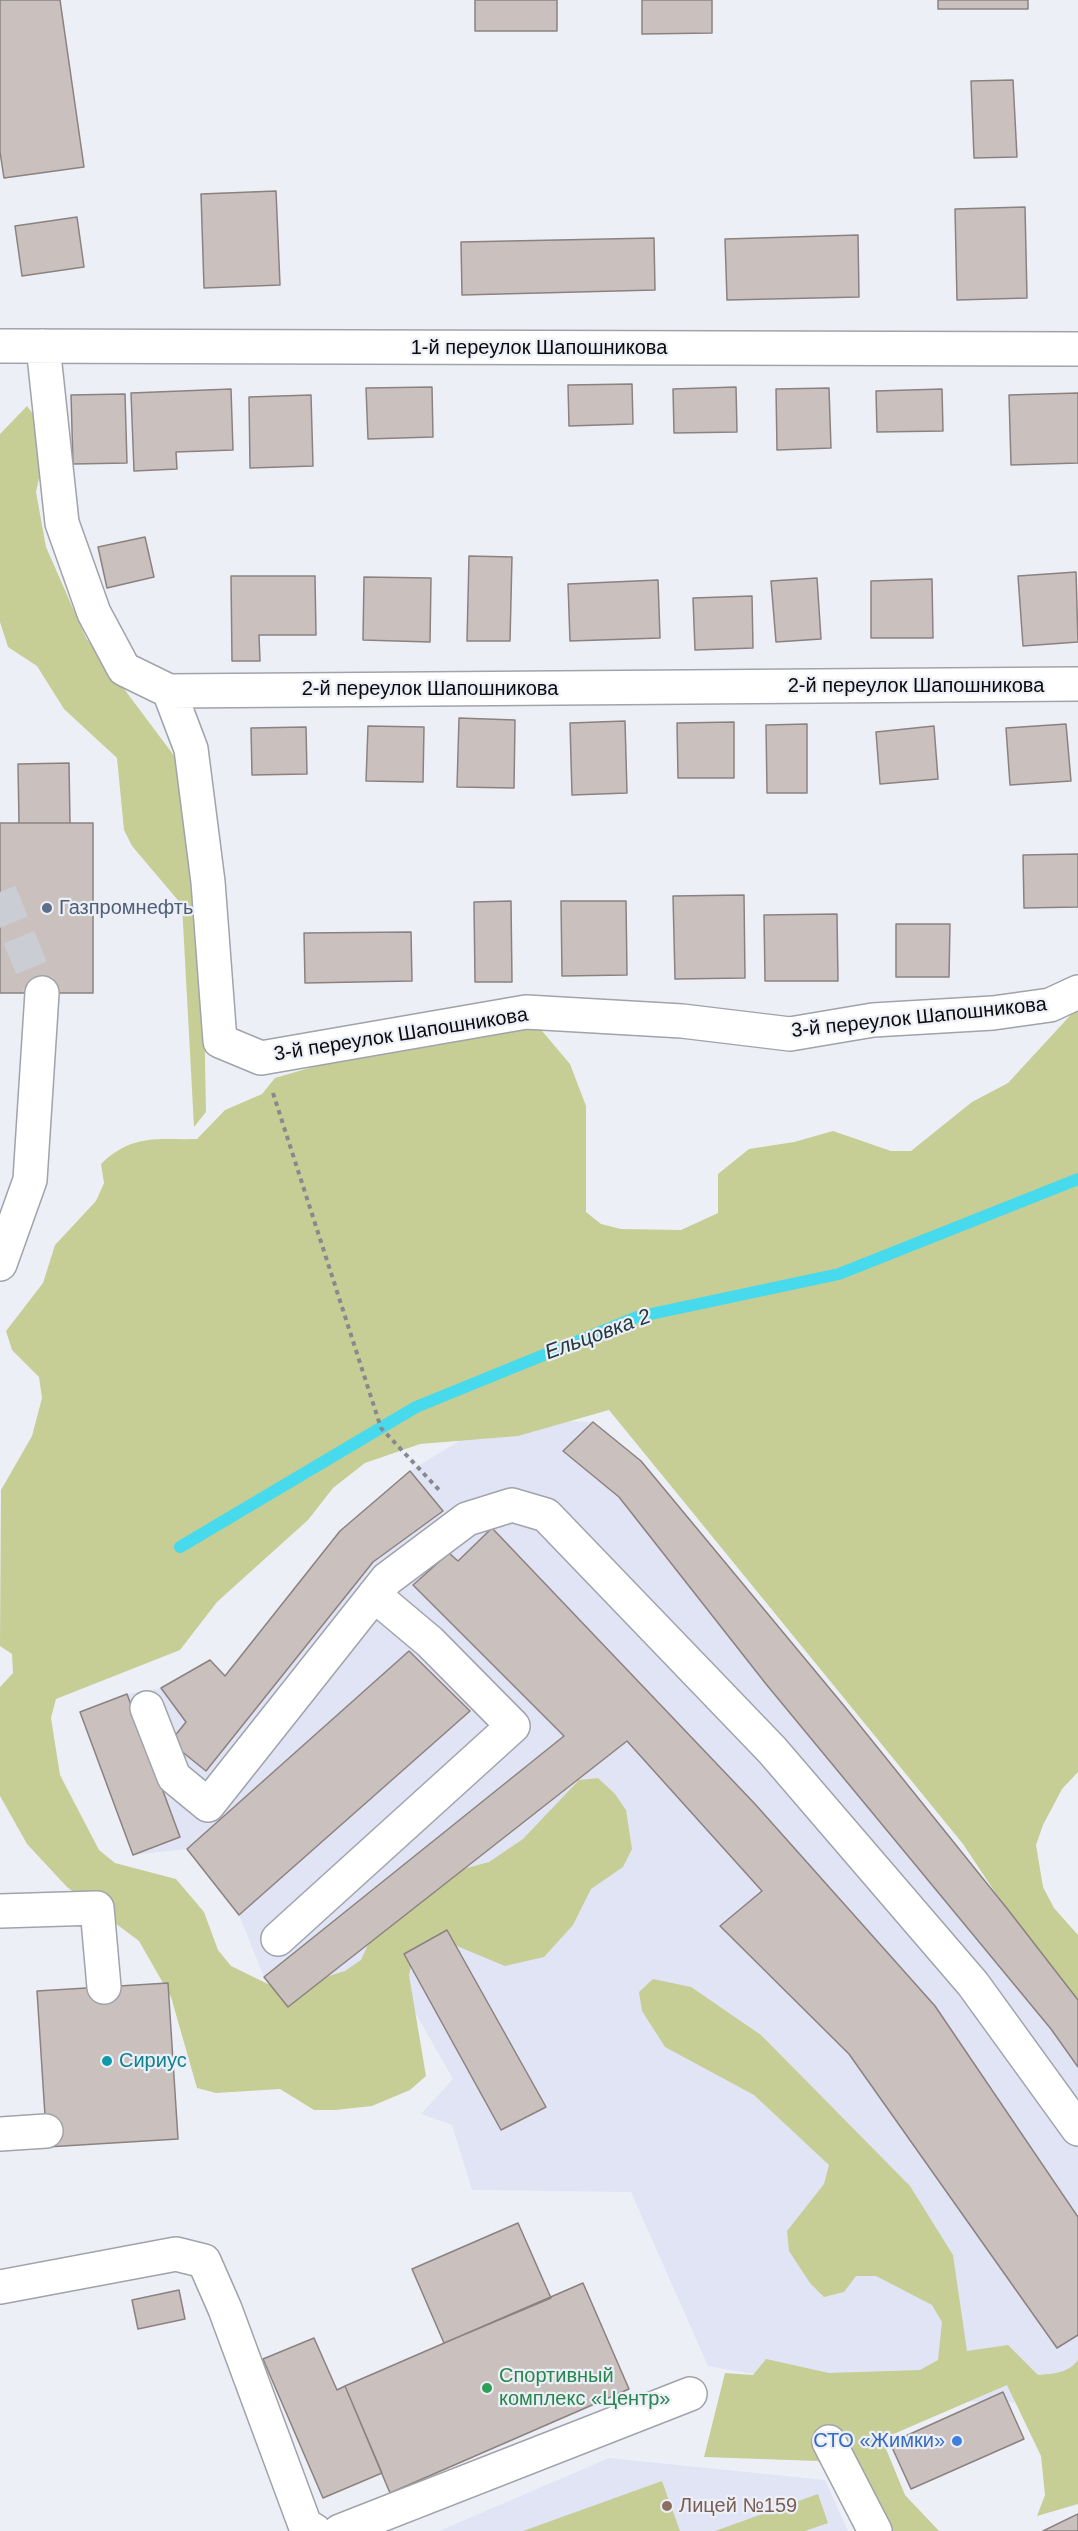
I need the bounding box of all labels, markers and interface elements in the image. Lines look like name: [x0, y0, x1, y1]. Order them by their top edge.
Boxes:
street label: 1-й переулок Шапошникова: [411, 336, 667, 360]
street label: 2-й переулок Шапошникова: [788, 674, 1044, 698]
street label: 2-й переулок Шапошникова: [302, 677, 558, 701]
place label: Газпромнефть: [59, 896, 193, 920]
marker: Газпромнефть: [40, 901, 54, 915]
street label: 3-й переулок Шапошникова: [790, 993, 1048, 1043]
street label: 3-й переулок Шапошникова: [272, 1003, 530, 1067]
water label: Ельцовка 2: [542, 1304, 654, 1366]
place label: Сириус: [119, 2049, 187, 2073]
marker: Сириус: [100, 2054, 114, 2068]
place label: Спортивный комплекс «Центр»: [499, 2364, 670, 2411]
marker: Спортивный комплекс «Центр»: [480, 2381, 494, 2395]
place label: СТО «Жимки»: [813, 2429, 945, 2453]
marker: СТО «Жимки»: [950, 2434, 964, 2448]
place label: Лицей №159: [679, 2494, 797, 2518]
marker: Лицей №159: [660, 2499, 674, 2513]

